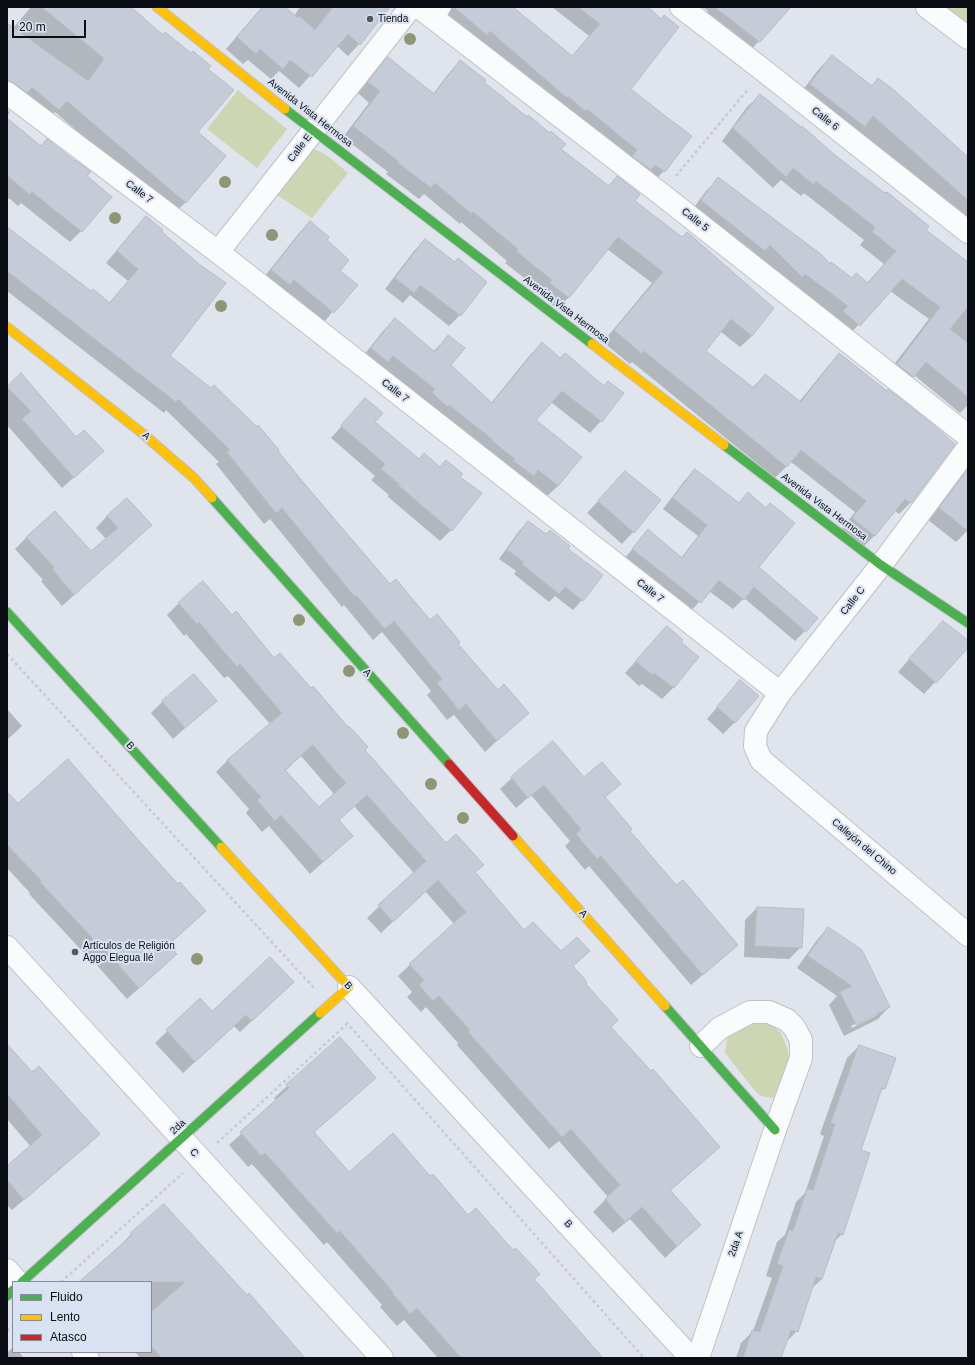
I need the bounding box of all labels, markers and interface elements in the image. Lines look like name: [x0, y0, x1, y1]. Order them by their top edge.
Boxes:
scale bar: [14, 12, 88, 38]
place label: Tienda: [378, 13, 408, 25]
marker: Tienda: [365, 14, 375, 24]
text: 20 m: [19, 20, 46, 34]
street label: Avenida Vista Hermosa: [265, 76, 355, 150]
street label: Calle 6: [809, 105, 841, 133]
street label: Calle E: [285, 132, 315, 164]
street label: Calle 7: [123, 178, 155, 206]
street label: Calle 5: [679, 206, 711, 234]
street label: Avenida Vista Hermosa: [521, 274, 611, 346]
street label: Calle 7: [379, 377, 411, 405]
street label: A: [140, 429, 152, 443]
street label: Avenida Vista Hermosa: [779, 471, 869, 543]
street label: Calle 7: [634, 577, 666, 605]
street label: Calle C: [838, 584, 868, 618]
street label: A: [360, 667, 374, 679]
street label: B: [123, 740, 137, 752]
street label: Callejón del Chino: [829, 816, 899, 878]
street label: A: [576, 908, 590, 920]
place label: Artículos de Religión Aggo Elegua Ilé: [83, 940, 175, 964]
marker: Artículos de Religión Aggo Elegua Ilé: [70, 947, 80, 957]
street label: B: [341, 980, 355, 992]
street label: 2da: [168, 1117, 188, 1137]
street label: C: [187, 1146, 201, 1160]
street label: B: [561, 1217, 575, 1231]
street label: 2da A: [726, 1230, 746, 1258]
legend: [12, 1281, 152, 1353]
text: Fluido: [50, 1290, 83, 1304]
text: Lento: [50, 1310, 80, 1324]
text: Atasco: [50, 1330, 87, 1344]

